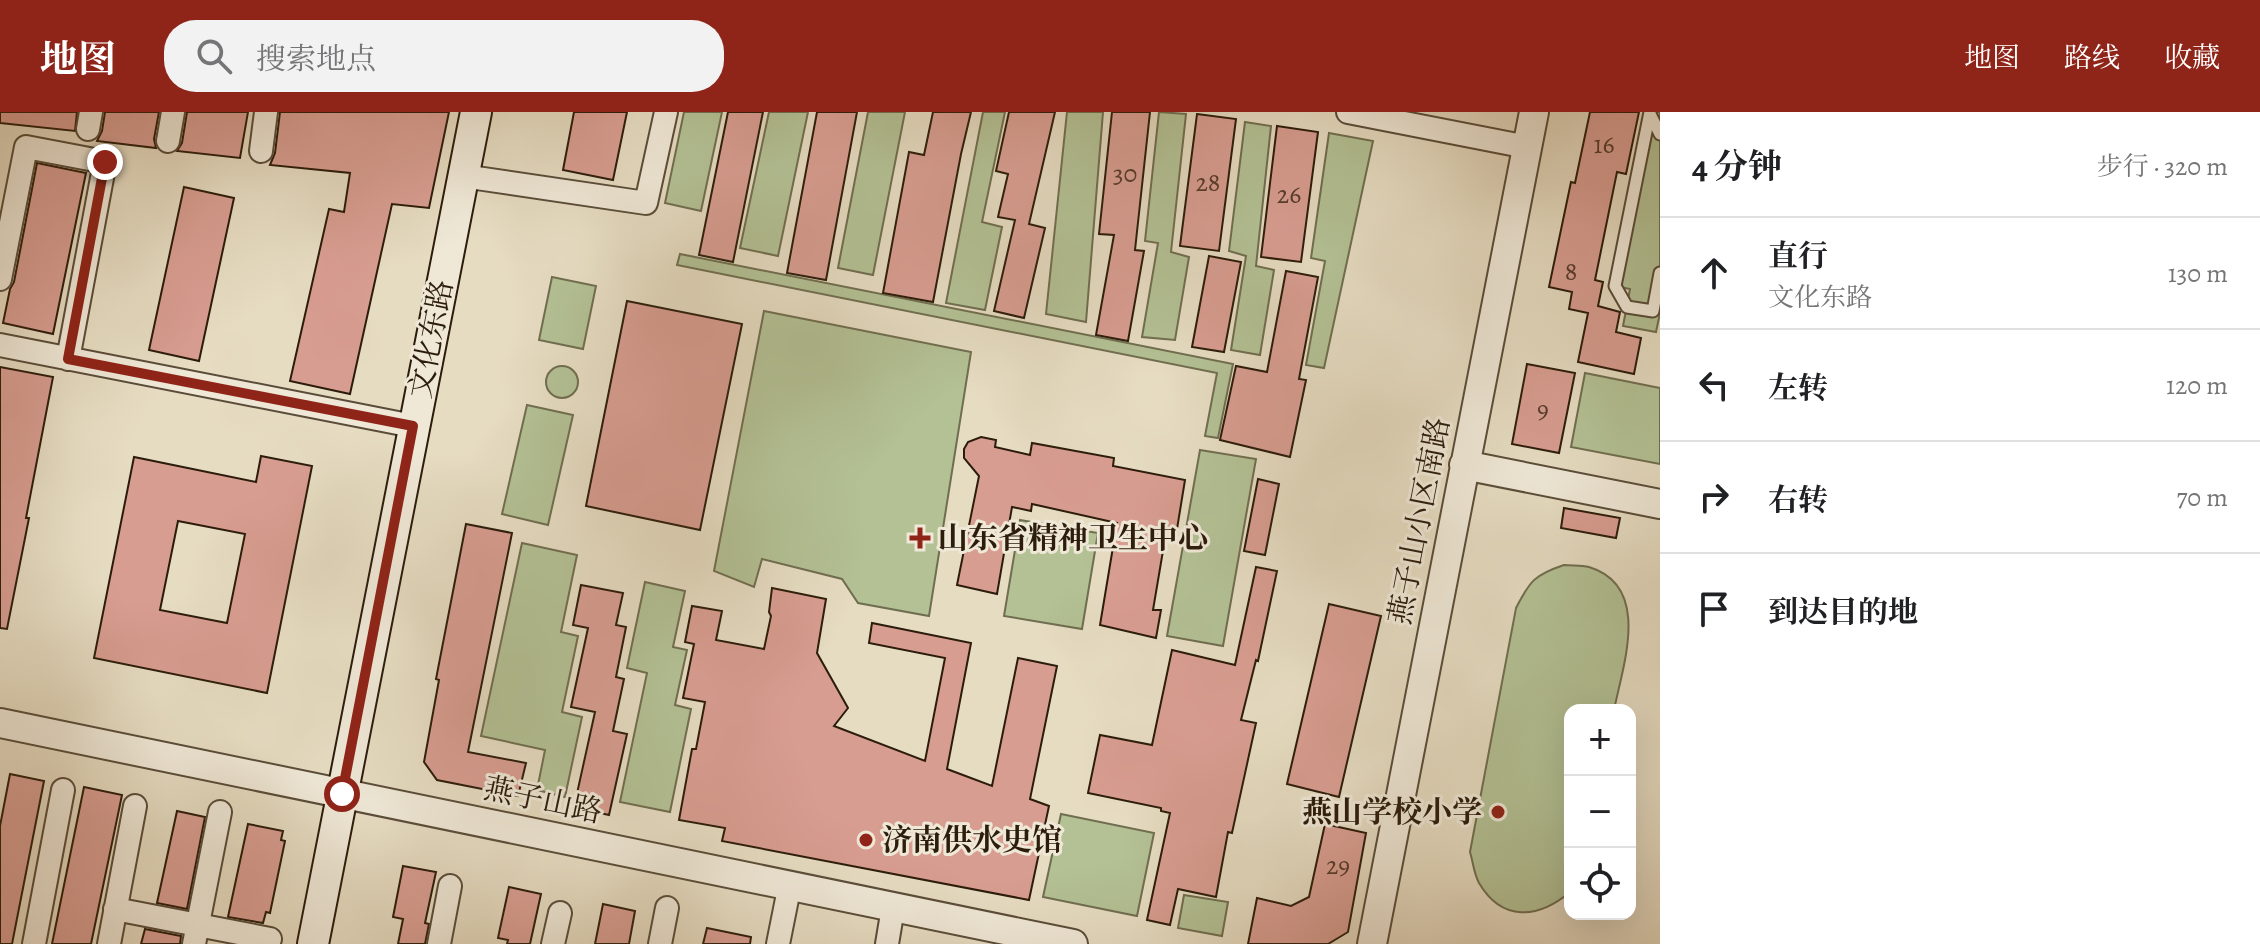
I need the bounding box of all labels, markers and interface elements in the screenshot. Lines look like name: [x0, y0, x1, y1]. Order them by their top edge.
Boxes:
search box: [164, 20, 724, 92]
text: 地图: [40, 33, 116, 85]
icon: search: [192, 34, 236, 78]
text: 搜索地点: [256, 39, 376, 79]
text: 地图: [1964, 39, 2020, 77]
text: 路线: [2064, 39, 2120, 77]
text: 收藏: [2164, 39, 2220, 77]
house number: 16: [1594, 127, 1614, 162]
text: 4 分钟: [1692, 143, 1782, 190]
route end: [87, 144, 123, 180]
text: 步行 · 320 m: [2097, 149, 2228, 184]
house number: 30: [1113, 156, 1137, 191]
house number: 28: [1196, 165, 1220, 200]
house number: 26: [1277, 177, 1301, 212]
text: 直行: [1768, 236, 1828, 276]
icon: ahead: [1692, 251, 1736, 295]
house number: 8: [1565, 254, 1577, 289]
text: 130 m: [2168, 256, 2228, 291]
street label: 文化东路: [400, 276, 462, 402]
text: 文化东路: [1768, 280, 1872, 315]
icon: left: [1692, 363, 1736, 407]
text: 左转: [1768, 368, 1828, 408]
text: 120 m: [2166, 368, 2228, 403]
house number: 9: [1537, 392, 1549, 427]
street label: 燕子山小区南路: [1379, 414, 1459, 628]
icon: right: [1692, 475, 1736, 519]
text: 右转: [1768, 480, 1828, 520]
text: 70 m: [2176, 480, 2228, 515]
place label: 山东省精神卫生中心: [938, 518, 1208, 558]
marker: 山东省精神卫生中心: [909, 527, 931, 549]
icon: arrive: [1692, 587, 1736, 631]
text: 到达目的地: [1768, 592, 1918, 632]
map controls: [1564, 704, 1636, 920]
button: +: [1564, 704, 1636, 776]
street label: 燕子山路: [480, 768, 606, 832]
route start: [324, 776, 360, 812]
button: −: [1564, 776, 1636, 848]
place label: 燕山学校小学: [1302, 792, 1482, 832]
marker: 燕山学校小学: [1489, 803, 1507, 821]
place label: 济南供水史馆: [882, 820, 1062, 860]
marker: 济南供水史馆: [857, 831, 875, 849]
house number: 29: [1326, 848, 1350, 883]
button: locate: [1564, 848, 1636, 920]

